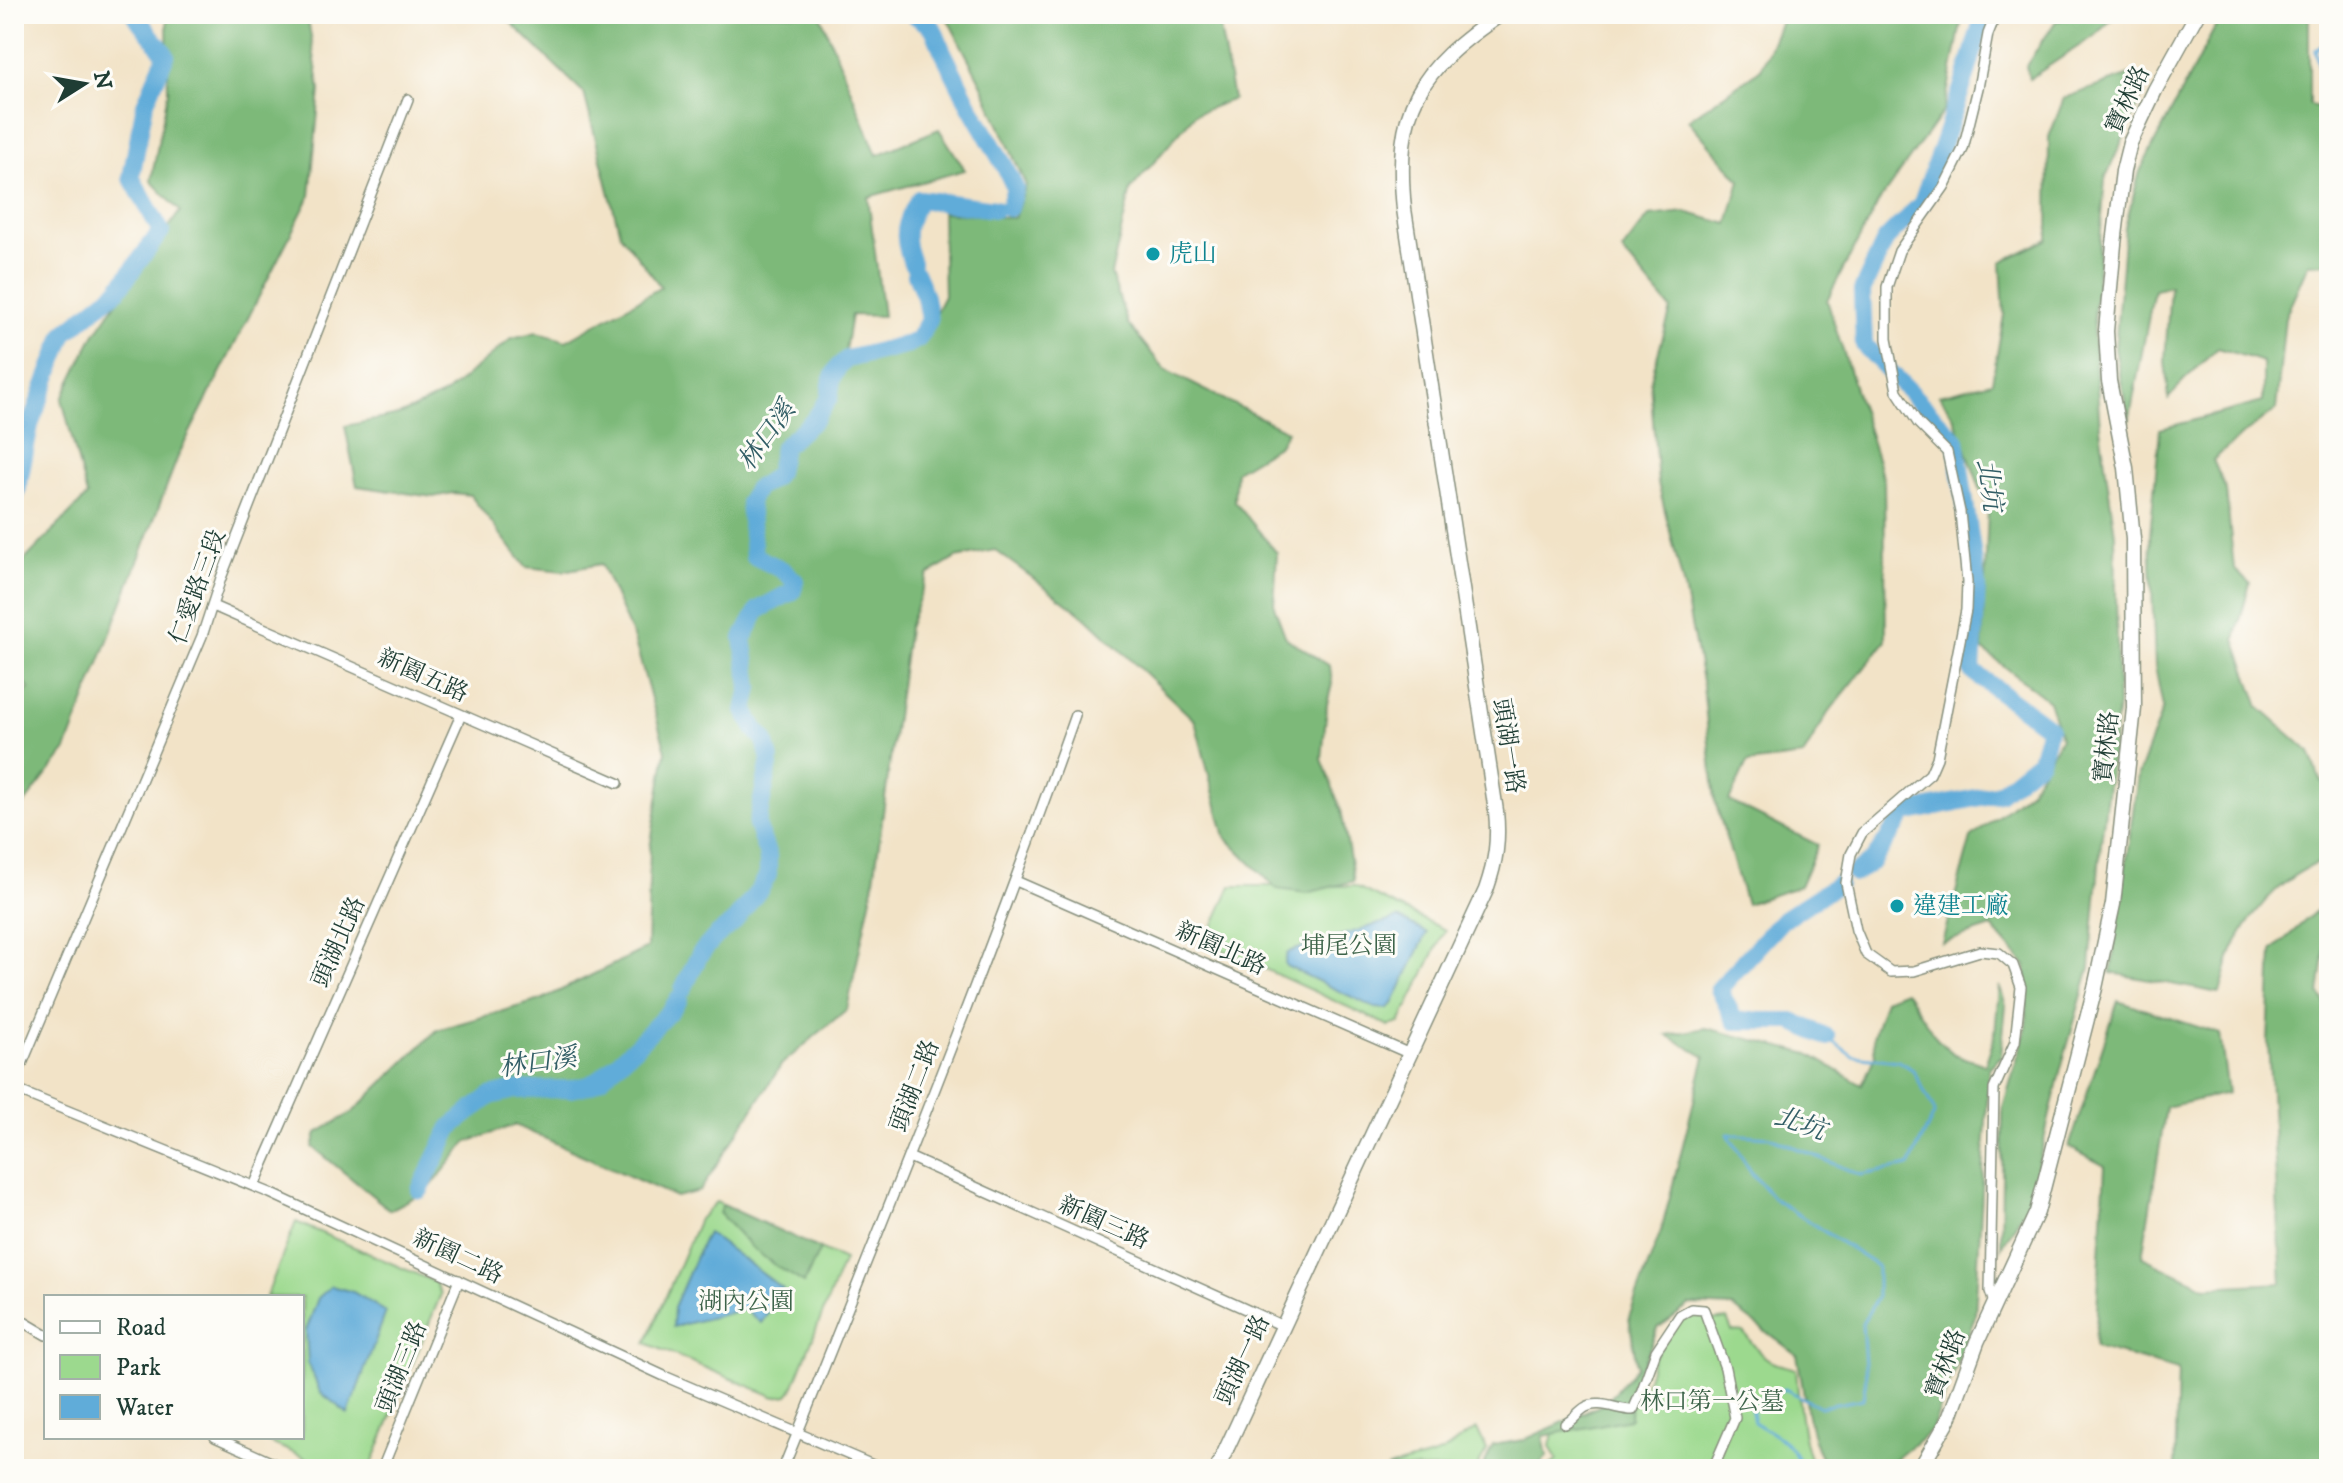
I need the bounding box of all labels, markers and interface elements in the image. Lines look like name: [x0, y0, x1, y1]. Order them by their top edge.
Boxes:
north arrow: [44, 44, 124, 124]
street label: 寶林路: [2099, 61, 2157, 139]
text: N: [87, 69, 117, 92]
place label: 虎山: [1169, 239, 1217, 269]
marker: 虎山: [1144, 245, 1162, 263]
water label: 林口溪: [731, 392, 805, 477]
water label: 北坑: [1969, 457, 2010, 517]
street label: 仁愛路三段: [163, 525, 233, 649]
street label: 新園五路: [373, 643, 473, 709]
street label: 頭湖一路: [1486, 696, 1530, 796]
street label: 寶林路: [2088, 710, 2126, 784]
place label: 違建工廠: [1913, 891, 2009, 921]
street label: 頭湖北路: [306, 892, 372, 992]
marker: 違建工廠: [1888, 897, 1906, 915]
street label: 新園北路: [1171, 916, 1271, 982]
park label: 埔尾公園: [1301, 931, 1397, 961]
street label: 頭湖二路: [884, 1036, 946, 1136]
water label: 林口溪: [497, 1041, 582, 1085]
water label: 北坑: [1770, 1100, 1834, 1149]
street label: 新園三路: [1054, 1190, 1154, 1256]
street label: 新園二路: [408, 1223, 508, 1291]
park label: 湖內公園: [698, 1287, 794, 1317]
legend: [44, 1295, 304, 1439]
street label: 頭湖一路: [1209, 1310, 1277, 1410]
text: Road: [116, 1313, 166, 1343]
street label: 頭湖三路: [370, 1317, 434, 1417]
street label: 寶林路: [1919, 1325, 1973, 1403]
text: Park: [116, 1353, 161, 1383]
park label: 林口第一公墓: [1640, 1387, 1784, 1417]
text: Water: [115, 1393, 173, 1423]

